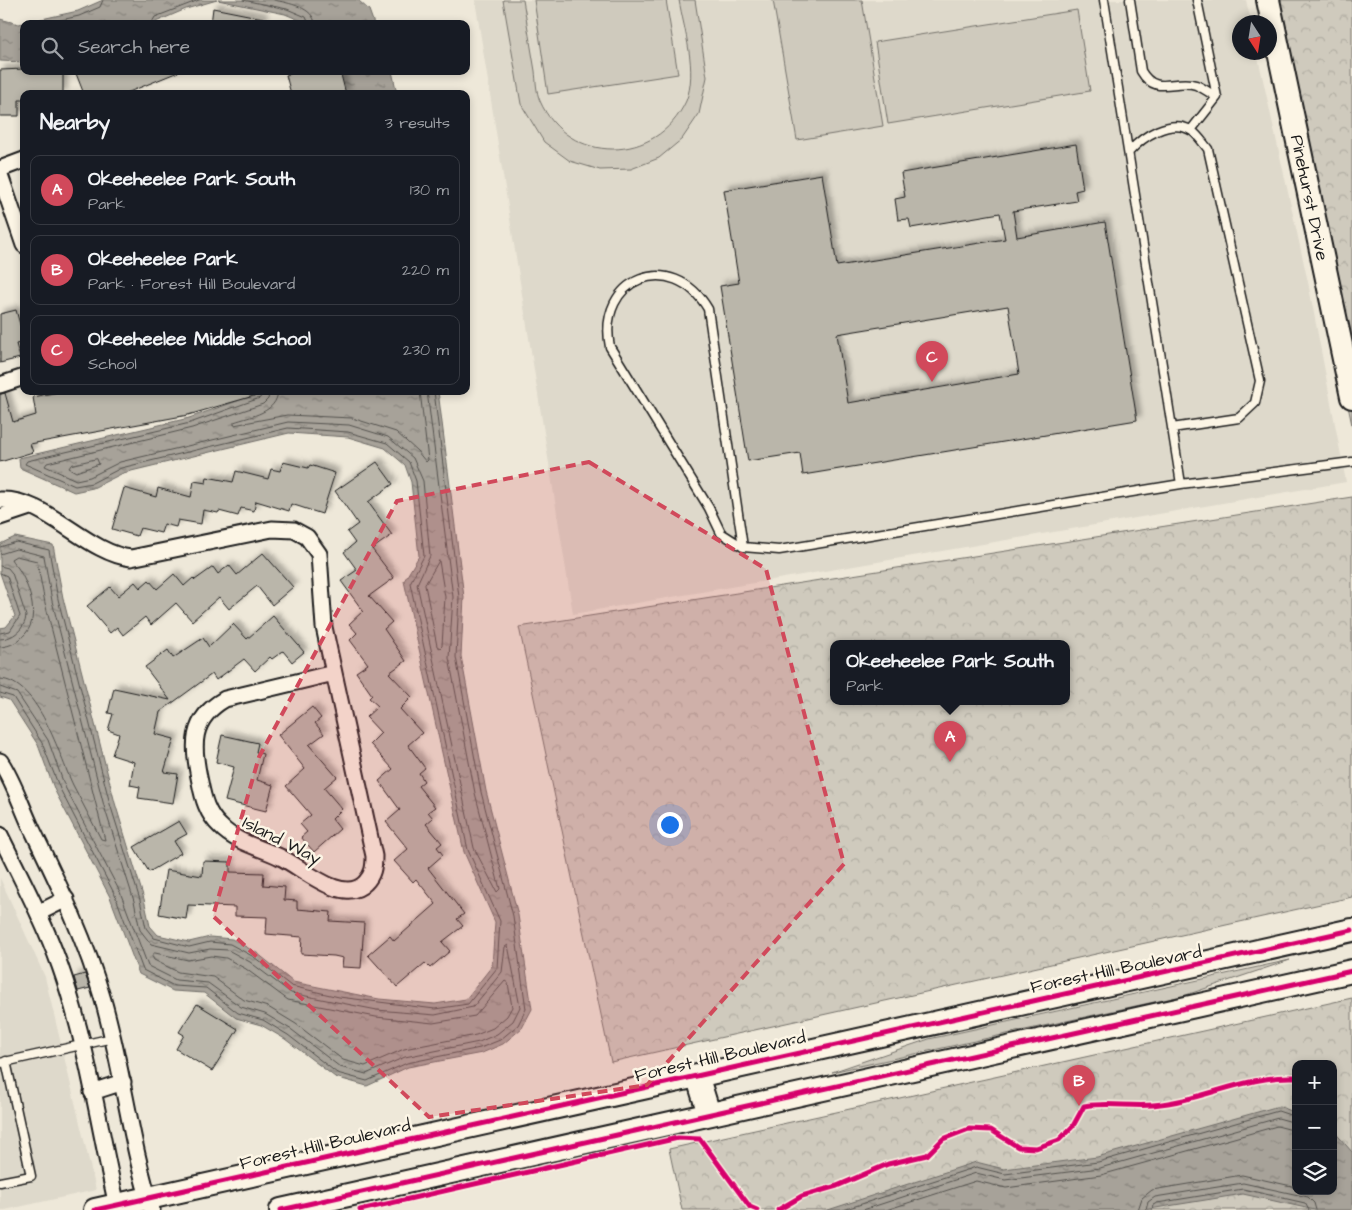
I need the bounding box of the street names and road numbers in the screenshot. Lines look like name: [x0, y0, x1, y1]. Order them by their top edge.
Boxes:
street label: Pinehurst Drive: [1284, 133, 1335, 263]
street label: Island Way: [238, 810, 325, 872]
street label: Forest Hill Boulevard: [1028, 939, 1204, 1000]
street label: Forest Hill Boulevard: [632, 1025, 808, 1088]
street label: Forest Hill Boulevard: [237, 1113, 413, 1176]

